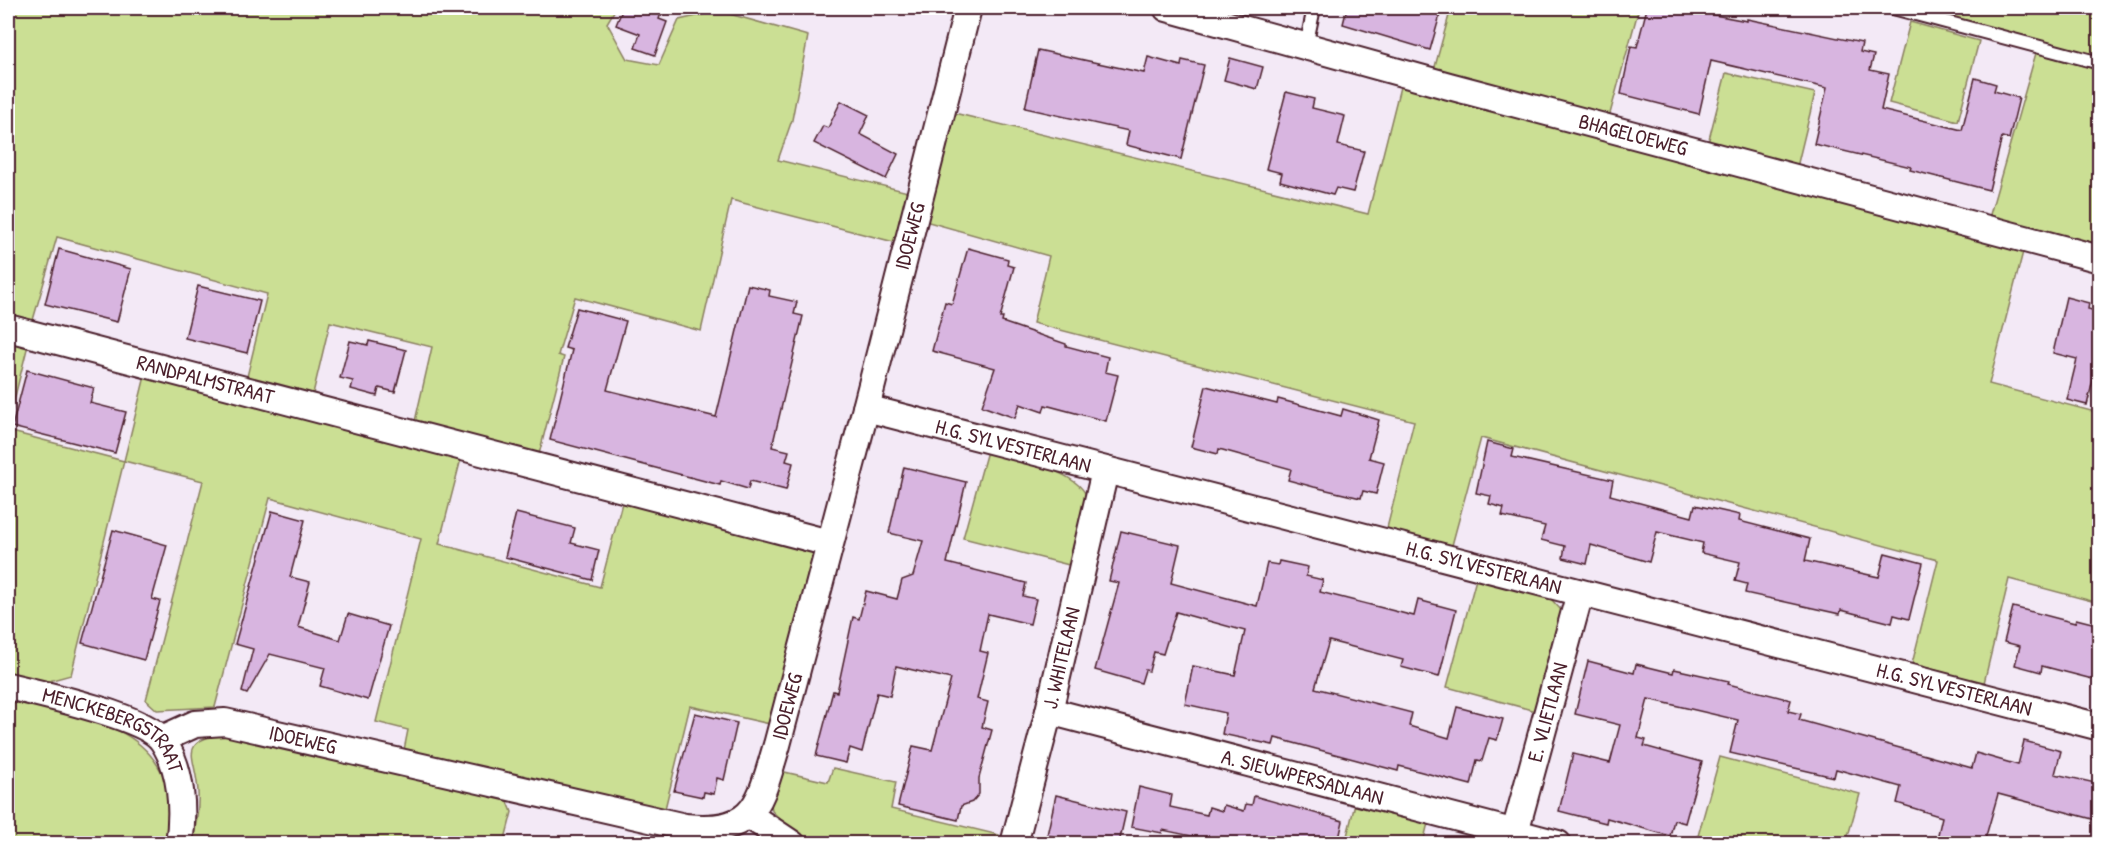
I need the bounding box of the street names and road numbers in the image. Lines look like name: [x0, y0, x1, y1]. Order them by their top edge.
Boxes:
street label: BHAGELOEWEG: [1576, 106, 1691, 163]
street label: IDOEWEG: [887, 200, 932, 273]
street label: RANDPALMSTRAAT: [134, 347, 278, 411]
street label: H.G. SYLVESTERLAAN: [932, 412, 1094, 480]
street label: H.G. SYLVESTERLAAN: [1403, 533, 1565, 601]
street label: J. WHITELAAN: [1035, 604, 1087, 712]
street label: H.G. SYLVESTERLAAN: [1874, 655, 2035, 723]
street label: E. VLIETLAAN: [1520, 659, 1574, 765]
street label: IDOEWEG: [764, 670, 809, 743]
street label: MENCKEBERGSTRAAT: [40, 680, 191, 777]
street label: IDOEWEG: [266, 718, 339, 761]
street label: A. SIEUWPERSADLAAN: [1219, 742, 1387, 812]

